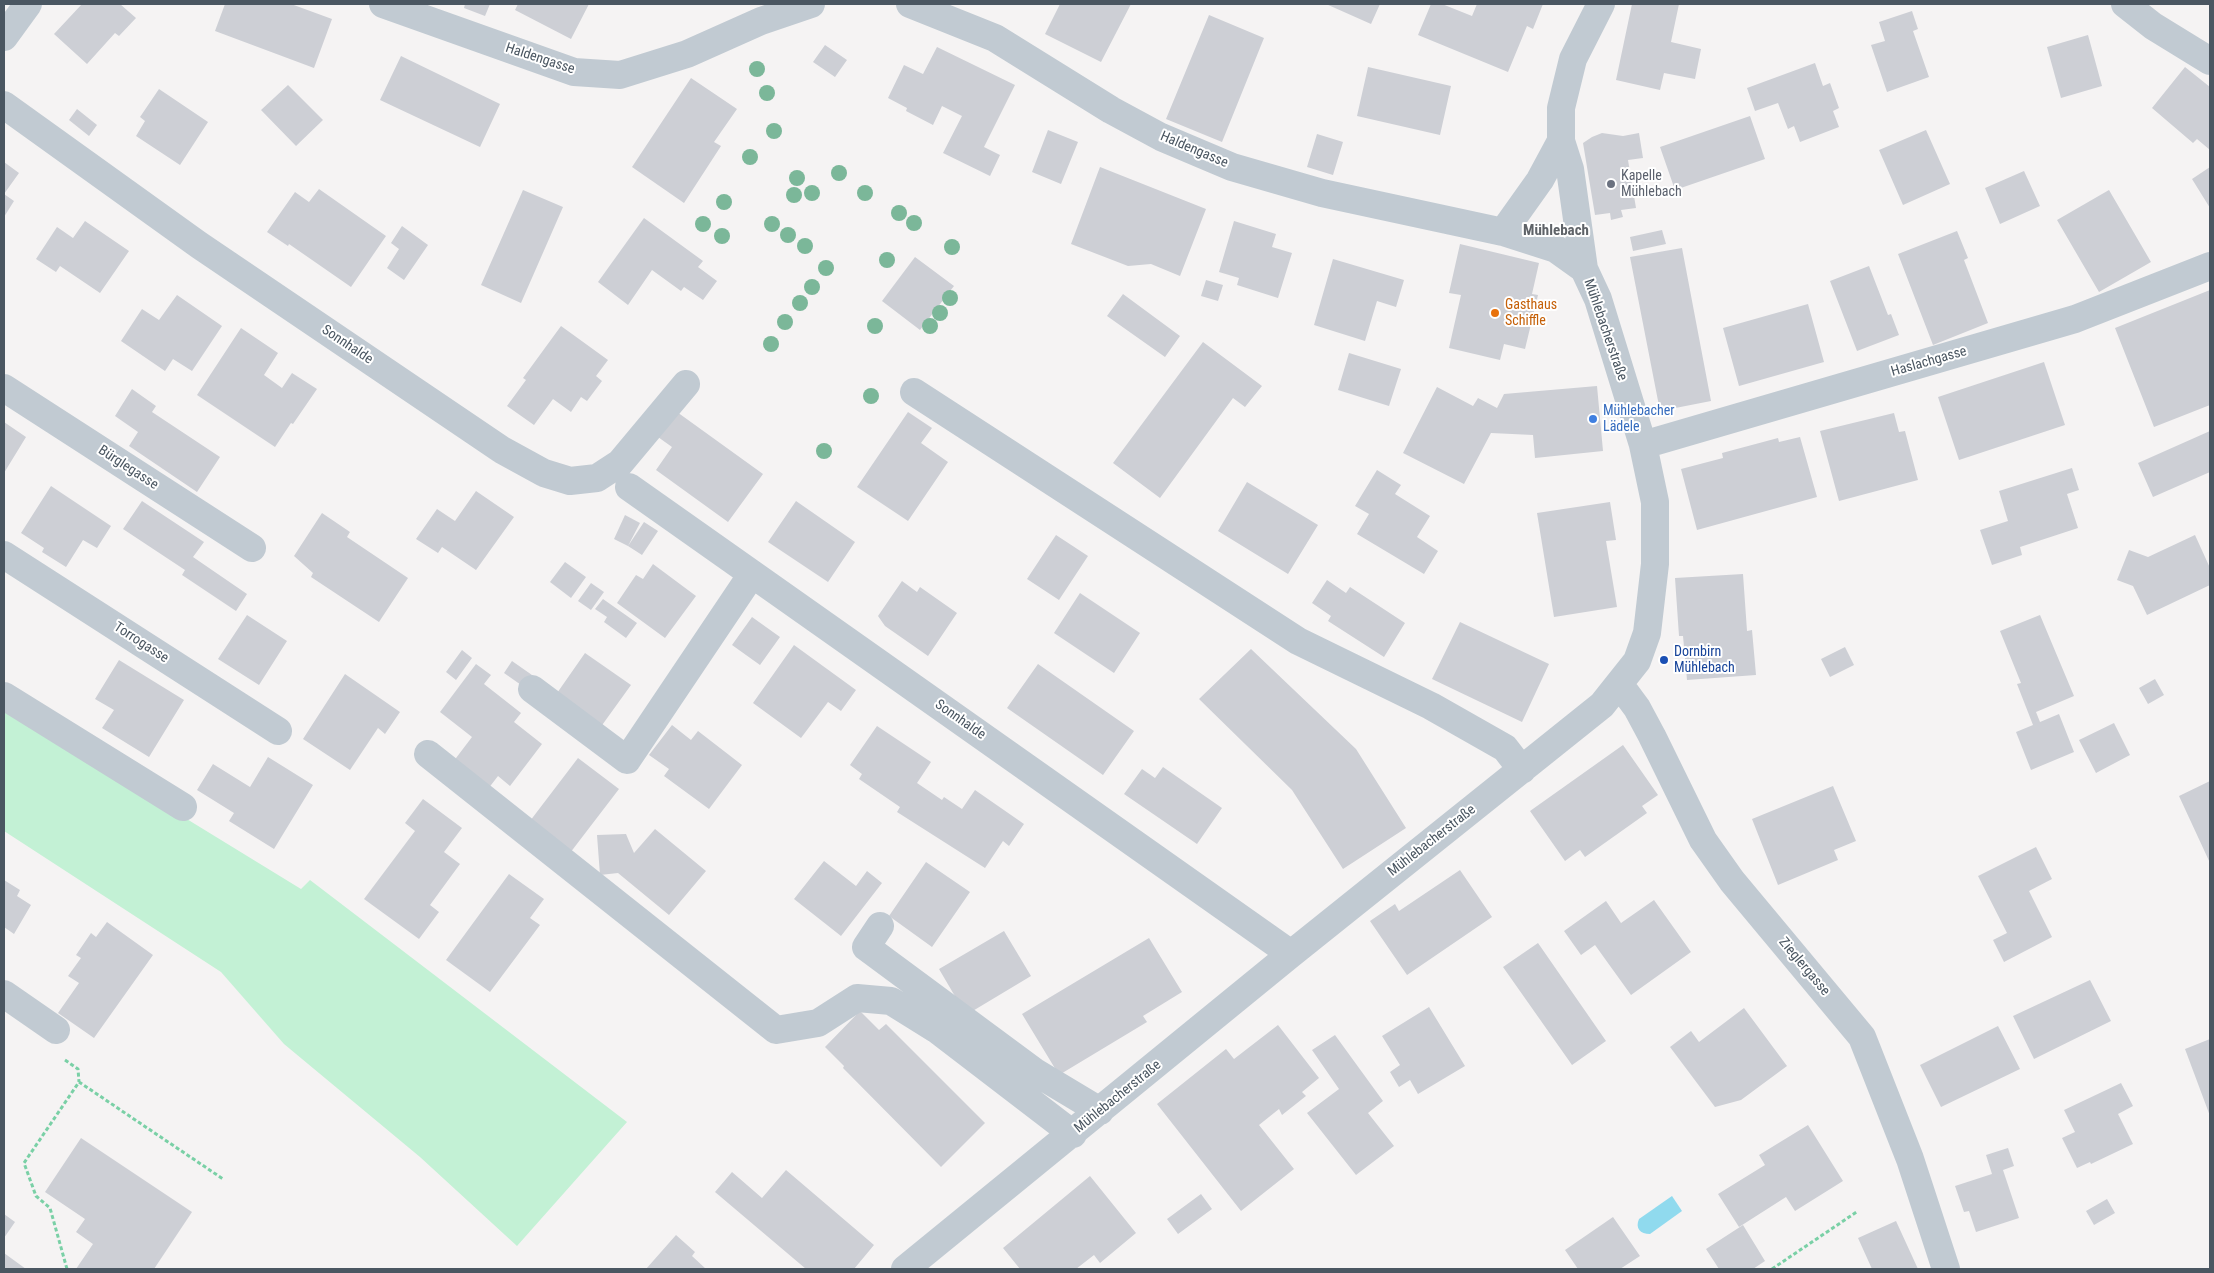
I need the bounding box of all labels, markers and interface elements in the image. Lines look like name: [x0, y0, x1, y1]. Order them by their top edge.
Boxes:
street label: Haldengasse: [503, 40, 577, 78]
street label: Haldengasse: [1158, 128, 1230, 172]
place label: Kapelle Mühlebach: [1621, 168, 1682, 200]
marker: Kapelle Mühlebach: [1605, 178, 1617, 190]
district label: Mühlebach: [1523, 222, 1589, 240]
street label: Mühlebacherstraße: [1580, 277, 1630, 383]
place label: Gasthaus Schiffle: [1505, 297, 1557, 330]
marker: Gasthaus Schiffle: [1489, 307, 1501, 319]
street label: Sonnhalde: [318, 322, 376, 368]
street label: Haslachgasse: [1889, 343, 1969, 381]
place label: Mühlebacher Lädele: [1603, 403, 1675, 436]
marker: Mühlebacher Lädele: [1587, 413, 1599, 425]
street label: Bürglegasse: [95, 442, 161, 494]
street label: Torrogasse: [110, 619, 172, 667]
place label: Dornbirn Mühlebach: [1674, 644, 1735, 676]
marker: Dornbirn Mühlebach: [1658, 654, 1670, 666]
street label: Sonnhalde: [931, 696, 989, 744]
street label: Mühlebacherstraße: [1385, 802, 1479, 880]
street label: Zieglergasse: [1775, 934, 1833, 1000]
street label: Mühlebacherstraße: [1071, 1057, 1165, 1137]

